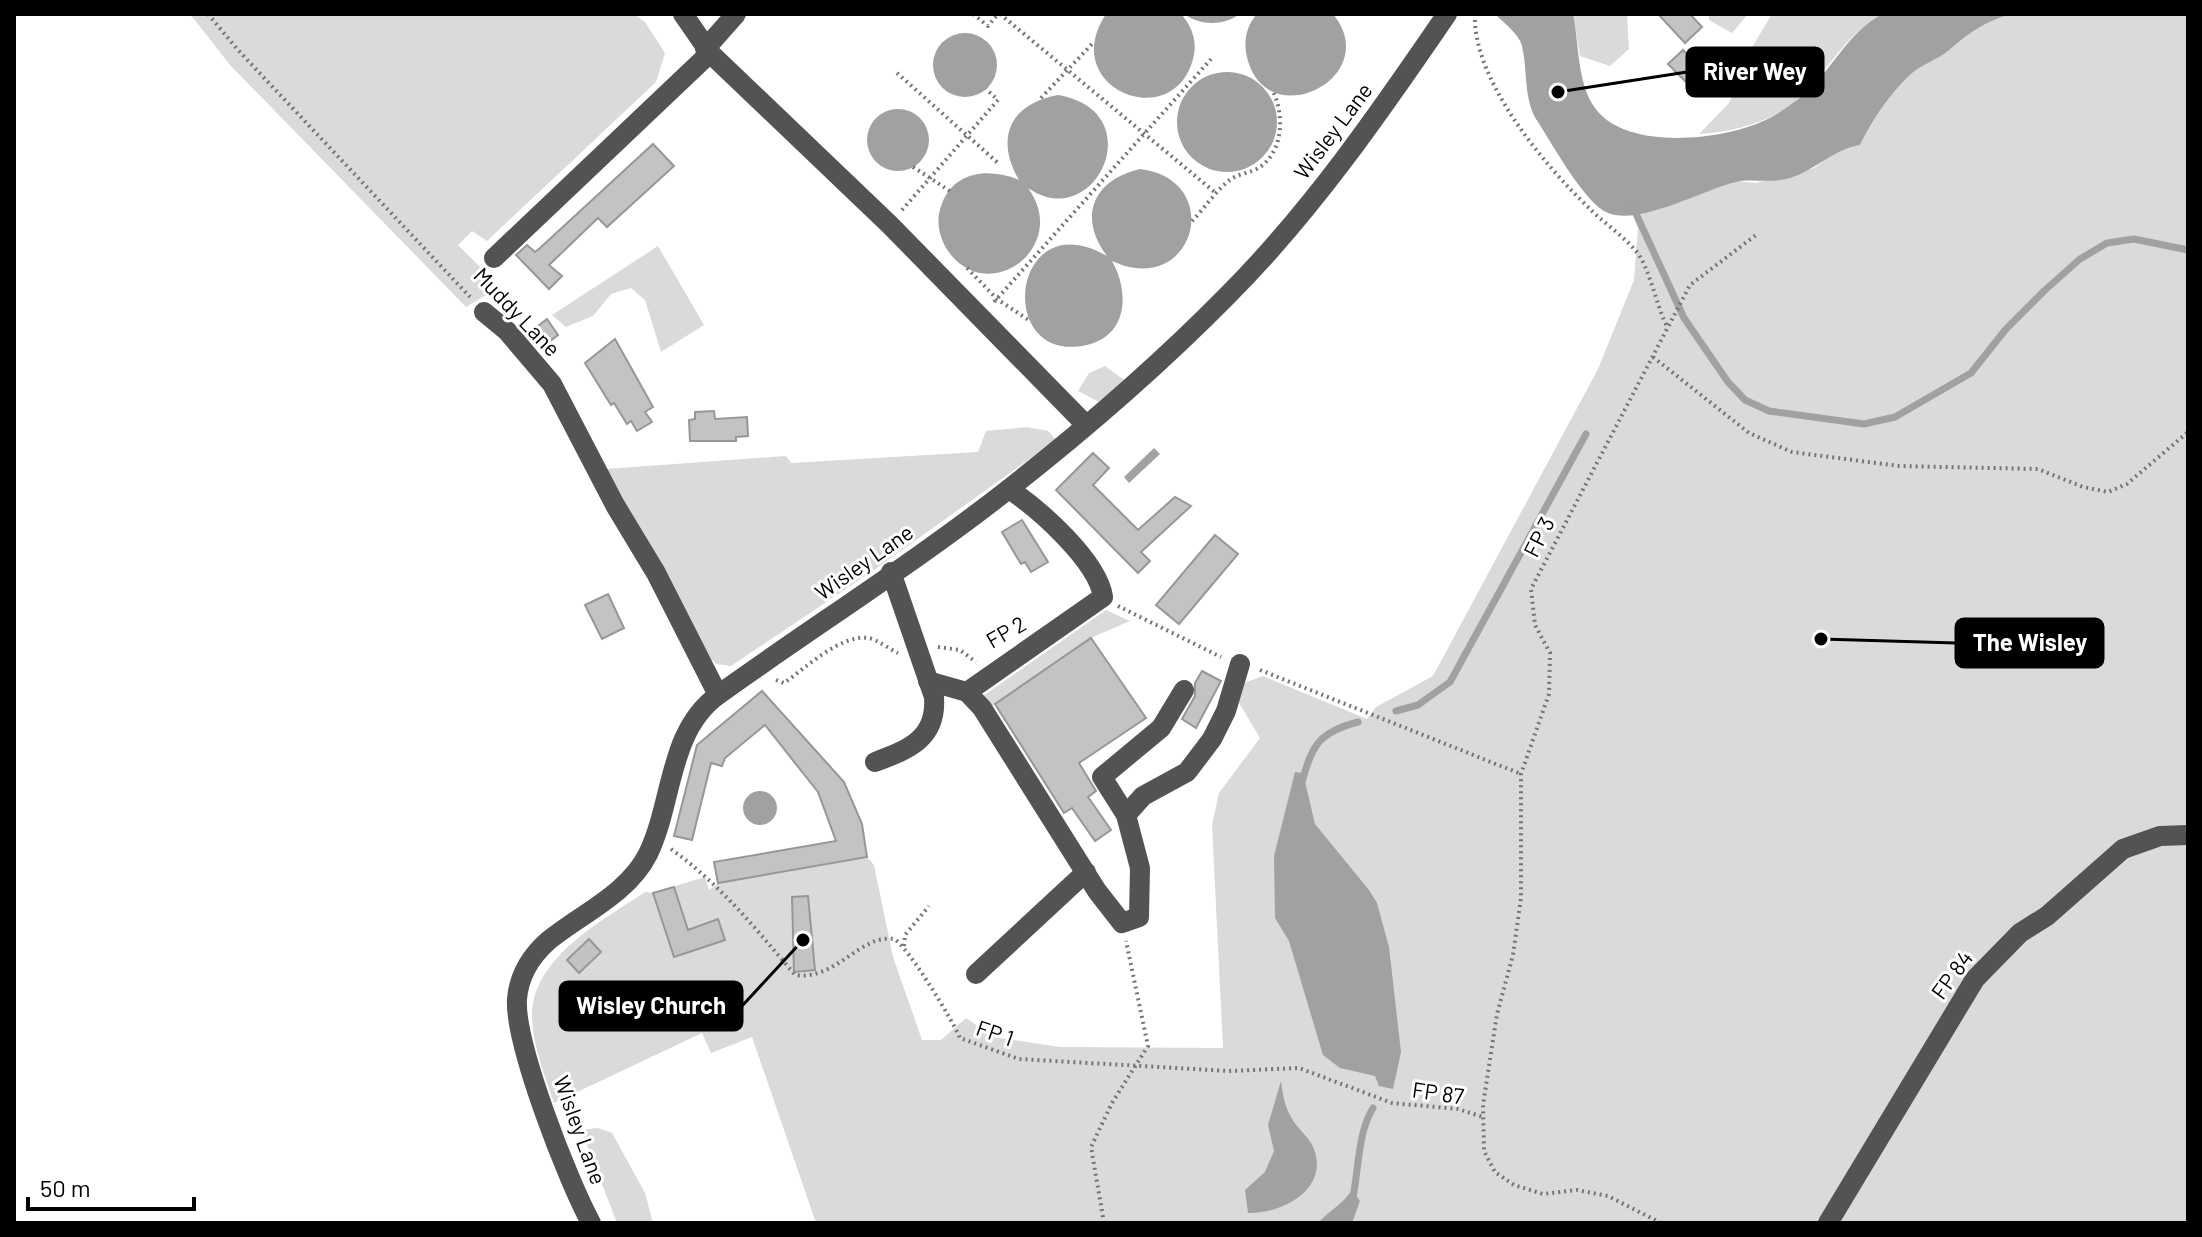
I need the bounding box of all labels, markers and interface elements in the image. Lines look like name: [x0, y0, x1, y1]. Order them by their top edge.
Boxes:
callout: River Wey: [1687, 48, 1823, 96]
text: River Wey: [1703, 56, 1807, 85]
street label: Wisley Lane: [1288, 77, 1377, 184]
street label: Muddy Lane: [469, 262, 566, 361]
street label: FP 3: [1517, 512, 1559, 561]
street label: Wisley Lane: [809, 518, 917, 604]
street label: FP 2: [981, 609, 1030, 653]
callout: The Wisley: [1956, 619, 2103, 667]
text: The Wisley: [1973, 627, 2087, 656]
street label: FP 84: [1925, 945, 1977, 1004]
callout: Wisley Church: [560, 982, 742, 1030]
text: Wisley Church: [576, 990, 726, 1019]
street label: FP 1: [973, 1014, 1017, 1050]
street label: Wisley Lane: [549, 1072, 613, 1188]
street label: FP 87: [1411, 1076, 1466, 1108]
scale bar: [28, 1161, 194, 1211]
text: 50 m: [40, 1173, 91, 1202]

